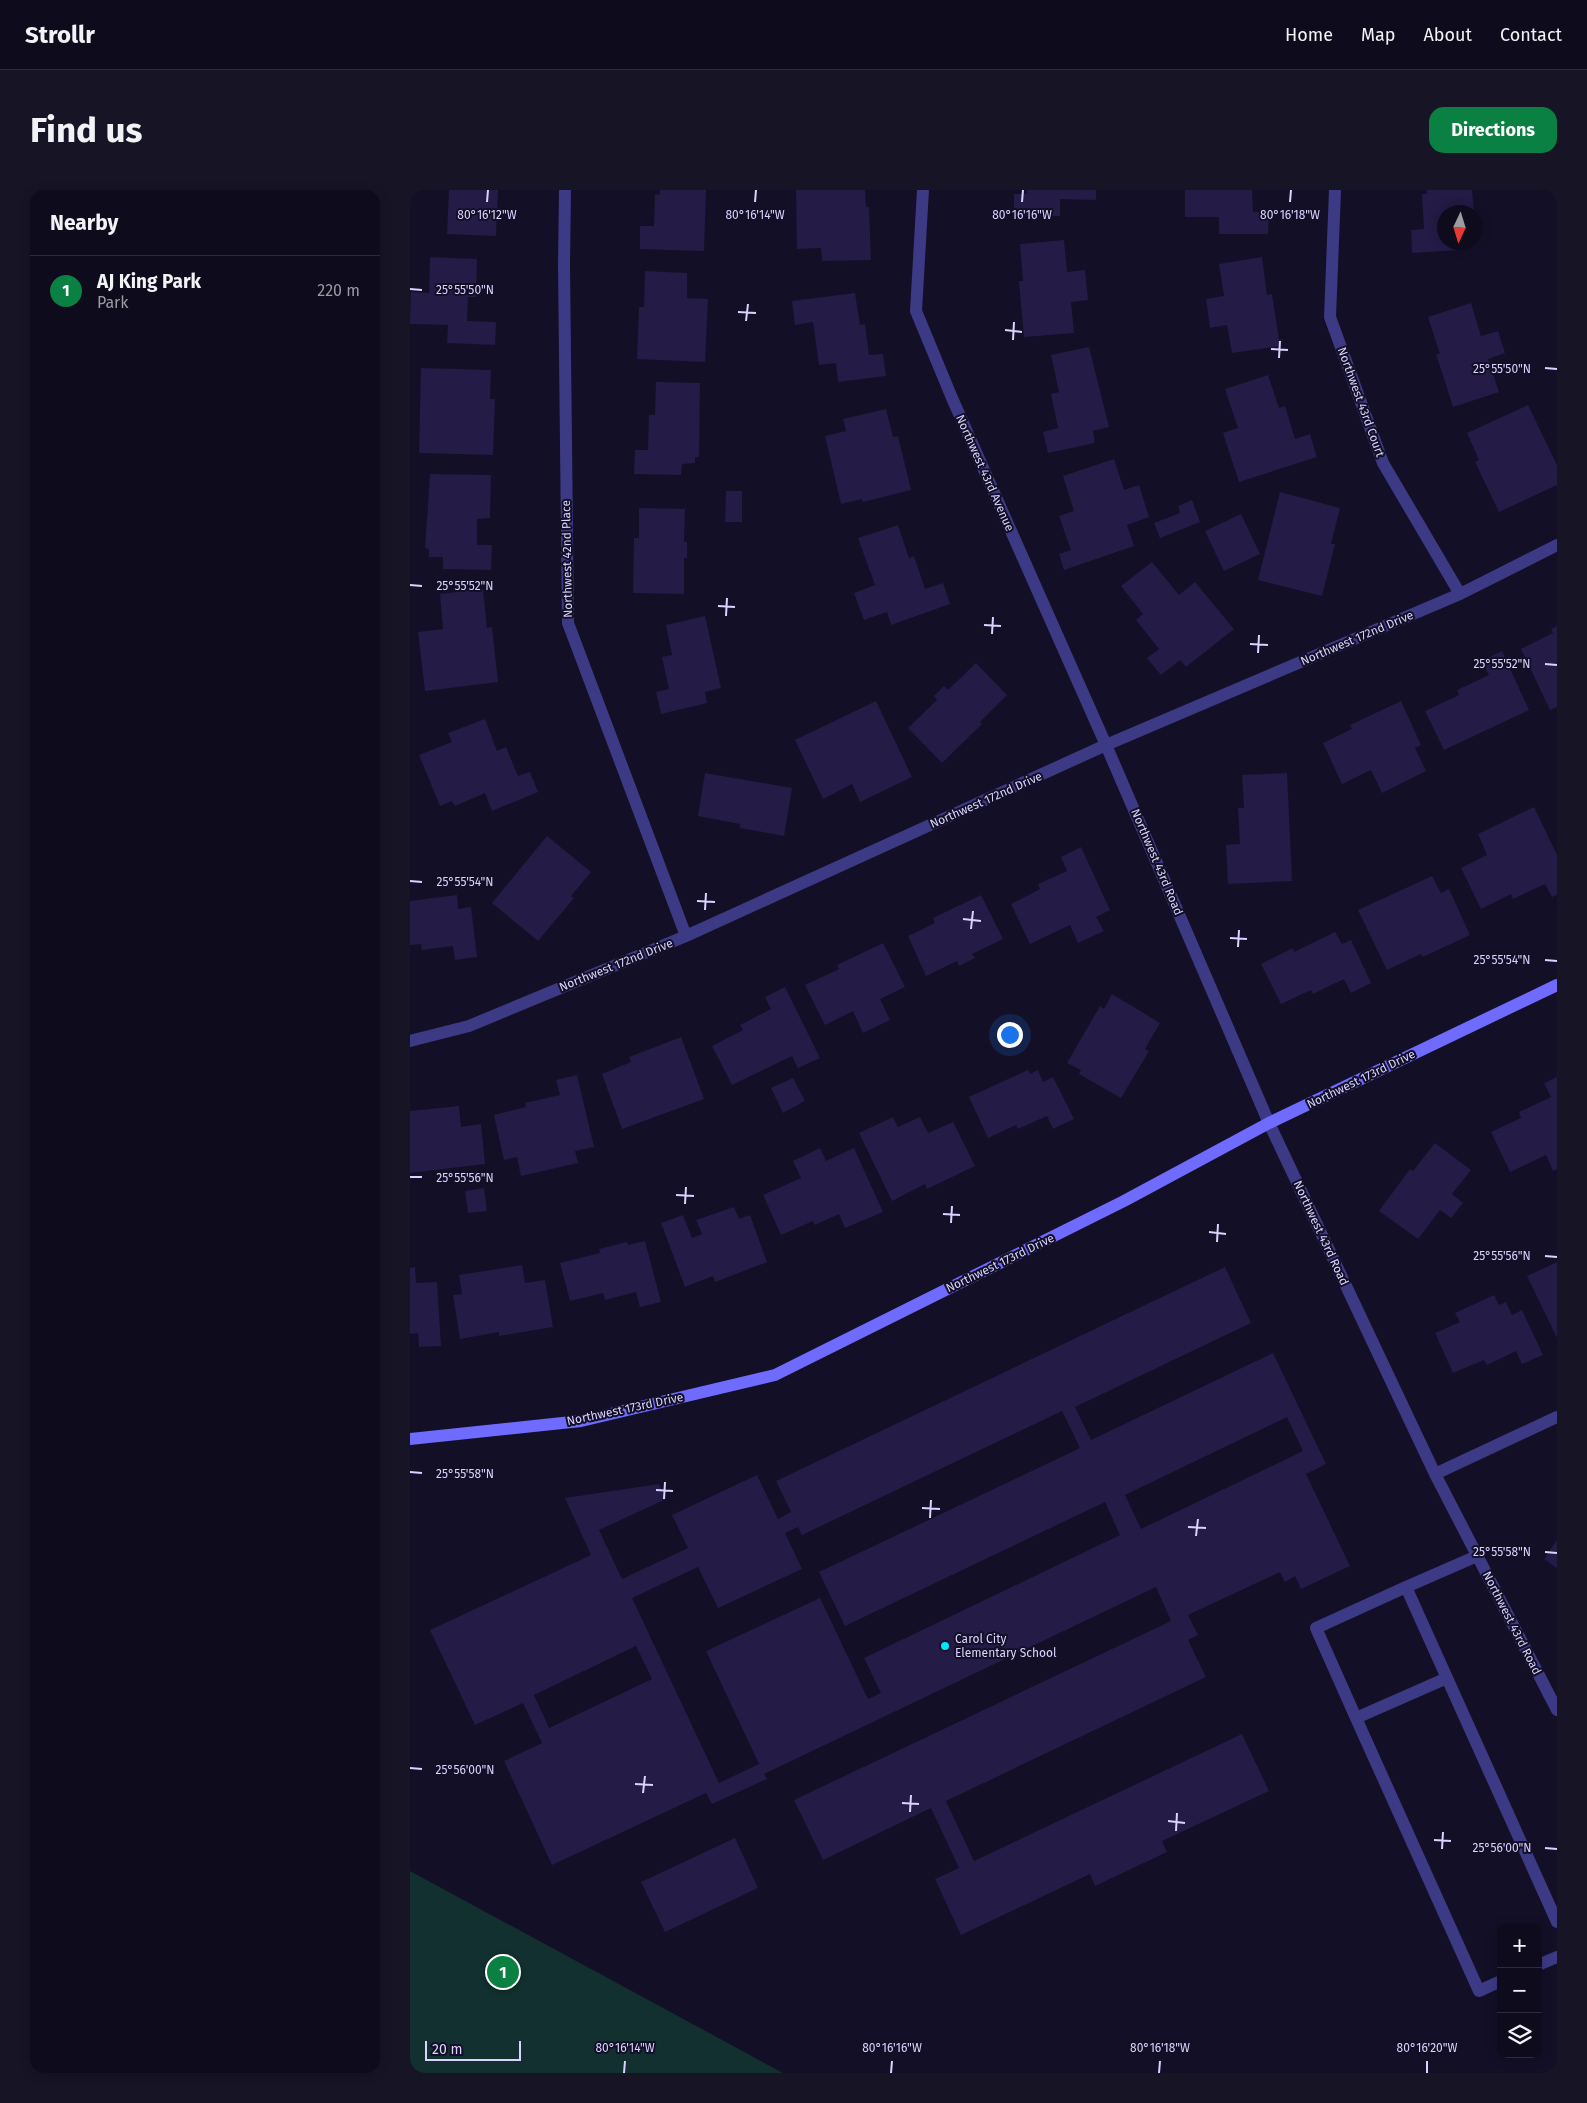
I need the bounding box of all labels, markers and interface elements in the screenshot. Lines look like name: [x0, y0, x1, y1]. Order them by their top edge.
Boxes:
text: Strollr: [25, 21, 95, 49]
text: Home: [1285, 24, 1333, 46]
text: Map: [1361, 24, 1395, 46]
text: About: [1423, 24, 1472, 46]
text: Contact: [1500, 24, 1562, 46]
button: Directions: [1429, 107, 1557, 153]
text: Find us: [30, 109, 142, 151]
north arrow: [1437, 205, 1482, 250]
text: 80°16'12"W: [457, 208, 517, 222]
text: 80°16'14"W: [725, 208, 785, 222]
text: 80°16'16"W: [992, 208, 1052, 222]
text: 80°16'18"W: [1260, 208, 1320, 222]
text: Nearby: [50, 210, 118, 236]
text: AJ King Park: [97, 270, 201, 293]
text: 1: [62, 281, 70, 300]
text: 220 m: [317, 281, 360, 300]
text: 25°55'50"N: [436, 283, 494, 297]
text: Park: [97, 293, 129, 312]
street label: Northwest 43rd Court: [1335, 345, 1388, 459]
text: 25°55'50"N: [1473, 362, 1531, 376]
street label: Northwest 43rd Avenue: [953, 413, 1017, 533]
street label: Northwest 42nd Place: [559, 500, 575, 618]
text: 25°55'52"N: [436, 579, 494, 593]
street label: Northwest 172nd Drive: [1298, 608, 1416, 668]
text: 25°55'52"N: [1473, 657, 1531, 671]
street label: Northwest 172nd Drive: [928, 769, 1044, 831]
street label: Northwest 43rd Road: [1128, 807, 1186, 917]
text: 25°55'54"N: [436, 875, 494, 889]
street label: Northwest 172nd Drive: [557, 936, 675, 994]
text: 25°55'54"N: [1473, 953, 1531, 967]
your location: [997, 1022, 1023, 1048]
street label: Northwest 173rd Drive: [1305, 1047, 1417, 1111]
text: 25°55'56"N: [436, 1171, 494, 1185]
street label: Northwest 43rd Road: [1291, 1178, 1351, 1288]
street label: Northwest 173rd Drive: [944, 1231, 1056, 1295]
text: 25°55'56"N: [1473, 1249, 1531, 1263]
street label: Northwest 173rd Drive: [566, 1390, 684, 1428]
text: 25°55'58"N: [436, 1467, 494, 1481]
text: 25°55'58"N: [1473, 1545, 1531, 1559]
street label: Northwest 43rd Road: [1480, 1569, 1544, 1677]
place label: Carol City Elementary School: [955, 1632, 1057, 1660]
marker: Carol City Elementary School: [939, 1640, 951, 1652]
text: 25°56'00"N: [435, 1763, 495, 1777]
text: 25°56'00"N: [1472, 1841, 1532, 1855]
map controls: [1497, 1923, 1542, 2058]
button: +: [1497, 1923, 1542, 1968]
pin: 1: [487, 1953, 519, 1991]
button: −: [1497, 1968, 1542, 2013]
button: layers: [1497, 2013, 1542, 2058]
scale bar: [425, 2038, 521, 2061]
text: 20 m: [432, 2041, 462, 2058]
text: 80°16'14"W: [595, 2041, 655, 2055]
text: 80°16'16"W: [862, 2041, 922, 2055]
text: 80°16'18"W: [1130, 2041, 1190, 2055]
text: 80°16'20"W: [1397, 2041, 1457, 2055]

